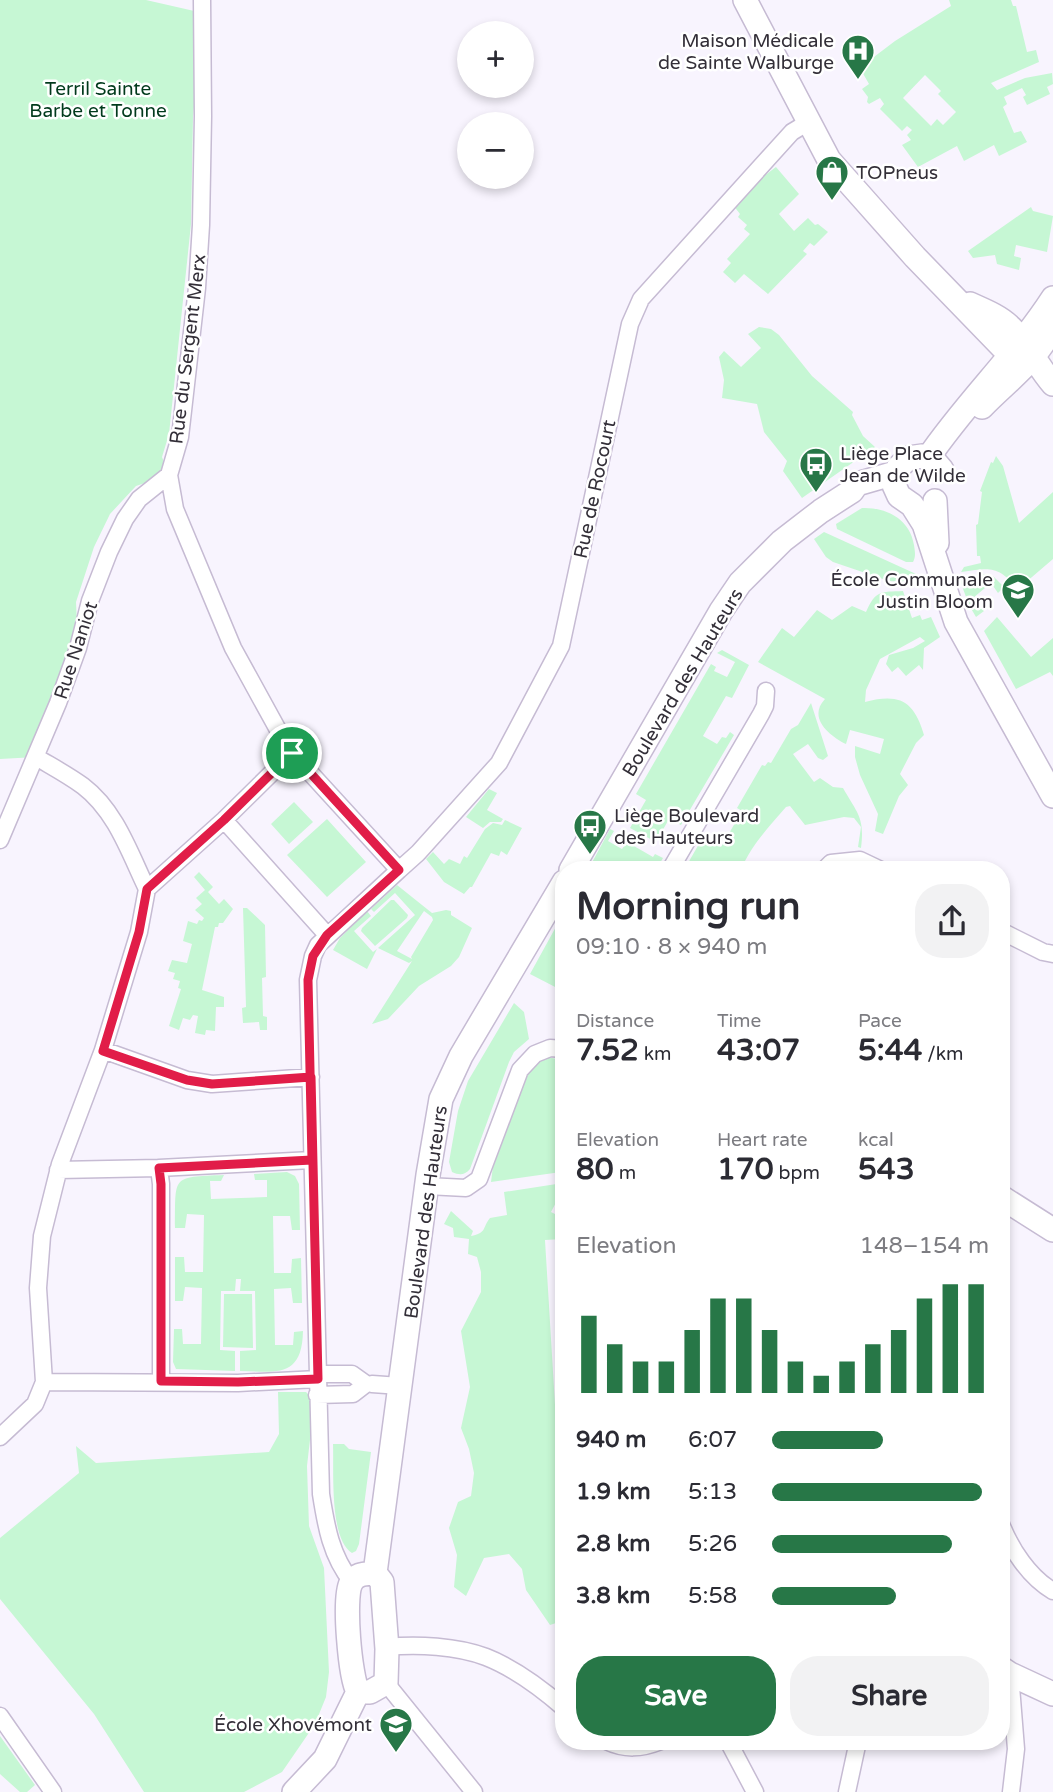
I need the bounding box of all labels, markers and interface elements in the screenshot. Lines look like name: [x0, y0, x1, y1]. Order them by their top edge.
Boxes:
map controls: [457, 21, 534, 189]
button: +: [457, 21, 534, 98]
place label: Maison Médicale de Sainte Walburge: [658, 30, 834, 74]
hospital icon: Maison Médicale de Sainte Walburge: [839, 32, 877, 81]
park label: Terril Sainte Barbe et Tonne: [29, 78, 167, 122]
button: −: [457, 112, 534, 189]
shop icon: TOPneus: [813, 153, 851, 202]
place label: TOPneus: [856, 162, 938, 184]
street label: Rue du Sergent Merx: [165, 253, 211, 445]
street label: Rue de Rocourt: [570, 418, 620, 561]
place label: Liège Place Jean de Wilde: [840, 443, 966, 487]
bus stop icon: Liège Place Jean de Wilde: [797, 445, 835, 494]
place label: École Communale Justin Bloom: [831, 569, 993, 613]
school or university icon: École Communale Justin Bloom: [999, 571, 1037, 620]
street label: Boulevard des Hauteurs: [618, 585, 748, 780]
street label: Rue Naniot: [50, 599, 102, 702]
pin: [262, 723, 322, 783]
icon: arrive: [273, 734, 311, 772]
place label: Liège Boulevard des Hauteurs: [614, 805, 759, 849]
bus stop icon: Liège Boulevard des Hauteurs: [571, 807, 609, 856]
text: Morning run: [576, 884, 800, 930]
button: share: [915, 884, 989, 958]
text: 09:10 · 8 × 940 m: [576, 933, 767, 961]
text: Distance: [576, 1010, 654, 1032]
text: Time: [717, 1010, 761, 1032]
text: Pace: [858, 1010, 902, 1032]
text: 7.52: [576, 1032, 639, 1069]
text: 43:07: [717, 1032, 800, 1069]
text: 5:44: [858, 1032, 922, 1069]
text: km: [639, 1043, 672, 1065]
text: /km: [922, 1043, 963, 1065]
street label: Boulevard des Hauteurs: [400, 1104, 452, 1320]
text: Elevation: [576, 1129, 659, 1151]
text: Heart rate: [717, 1129, 808, 1151]
text: kcal: [858, 1129, 894, 1151]
text: 80: [576, 1151, 614, 1188]
text: 170: [717, 1151, 774, 1188]
text: 543: [858, 1151, 915, 1188]
text: m: [614, 1162, 636, 1184]
text: bpm: [774, 1162, 820, 1184]
text: Elevation: [576, 1232, 677, 1260]
text: 148–154 m: [860, 1232, 989, 1260]
text: 940 m: [576, 1426, 646, 1454]
text: 6:07: [688, 1426, 737, 1454]
text: 1.9 km: [576, 1478, 651, 1506]
text: 5:13: [688, 1478, 737, 1506]
text: 2.8 km: [576, 1530, 650, 1558]
text: 5:26: [688, 1530, 737, 1558]
text: 3.8 km: [576, 1582, 650, 1610]
text: 5:58: [688, 1582, 737, 1610]
button: Save: [576, 1656, 776, 1736]
button: Share: [790, 1656, 989, 1736]
school or university icon: École Xhovémont: [377, 1705, 415, 1754]
place label: École Xhovémont: [214, 1714, 372, 1736]

